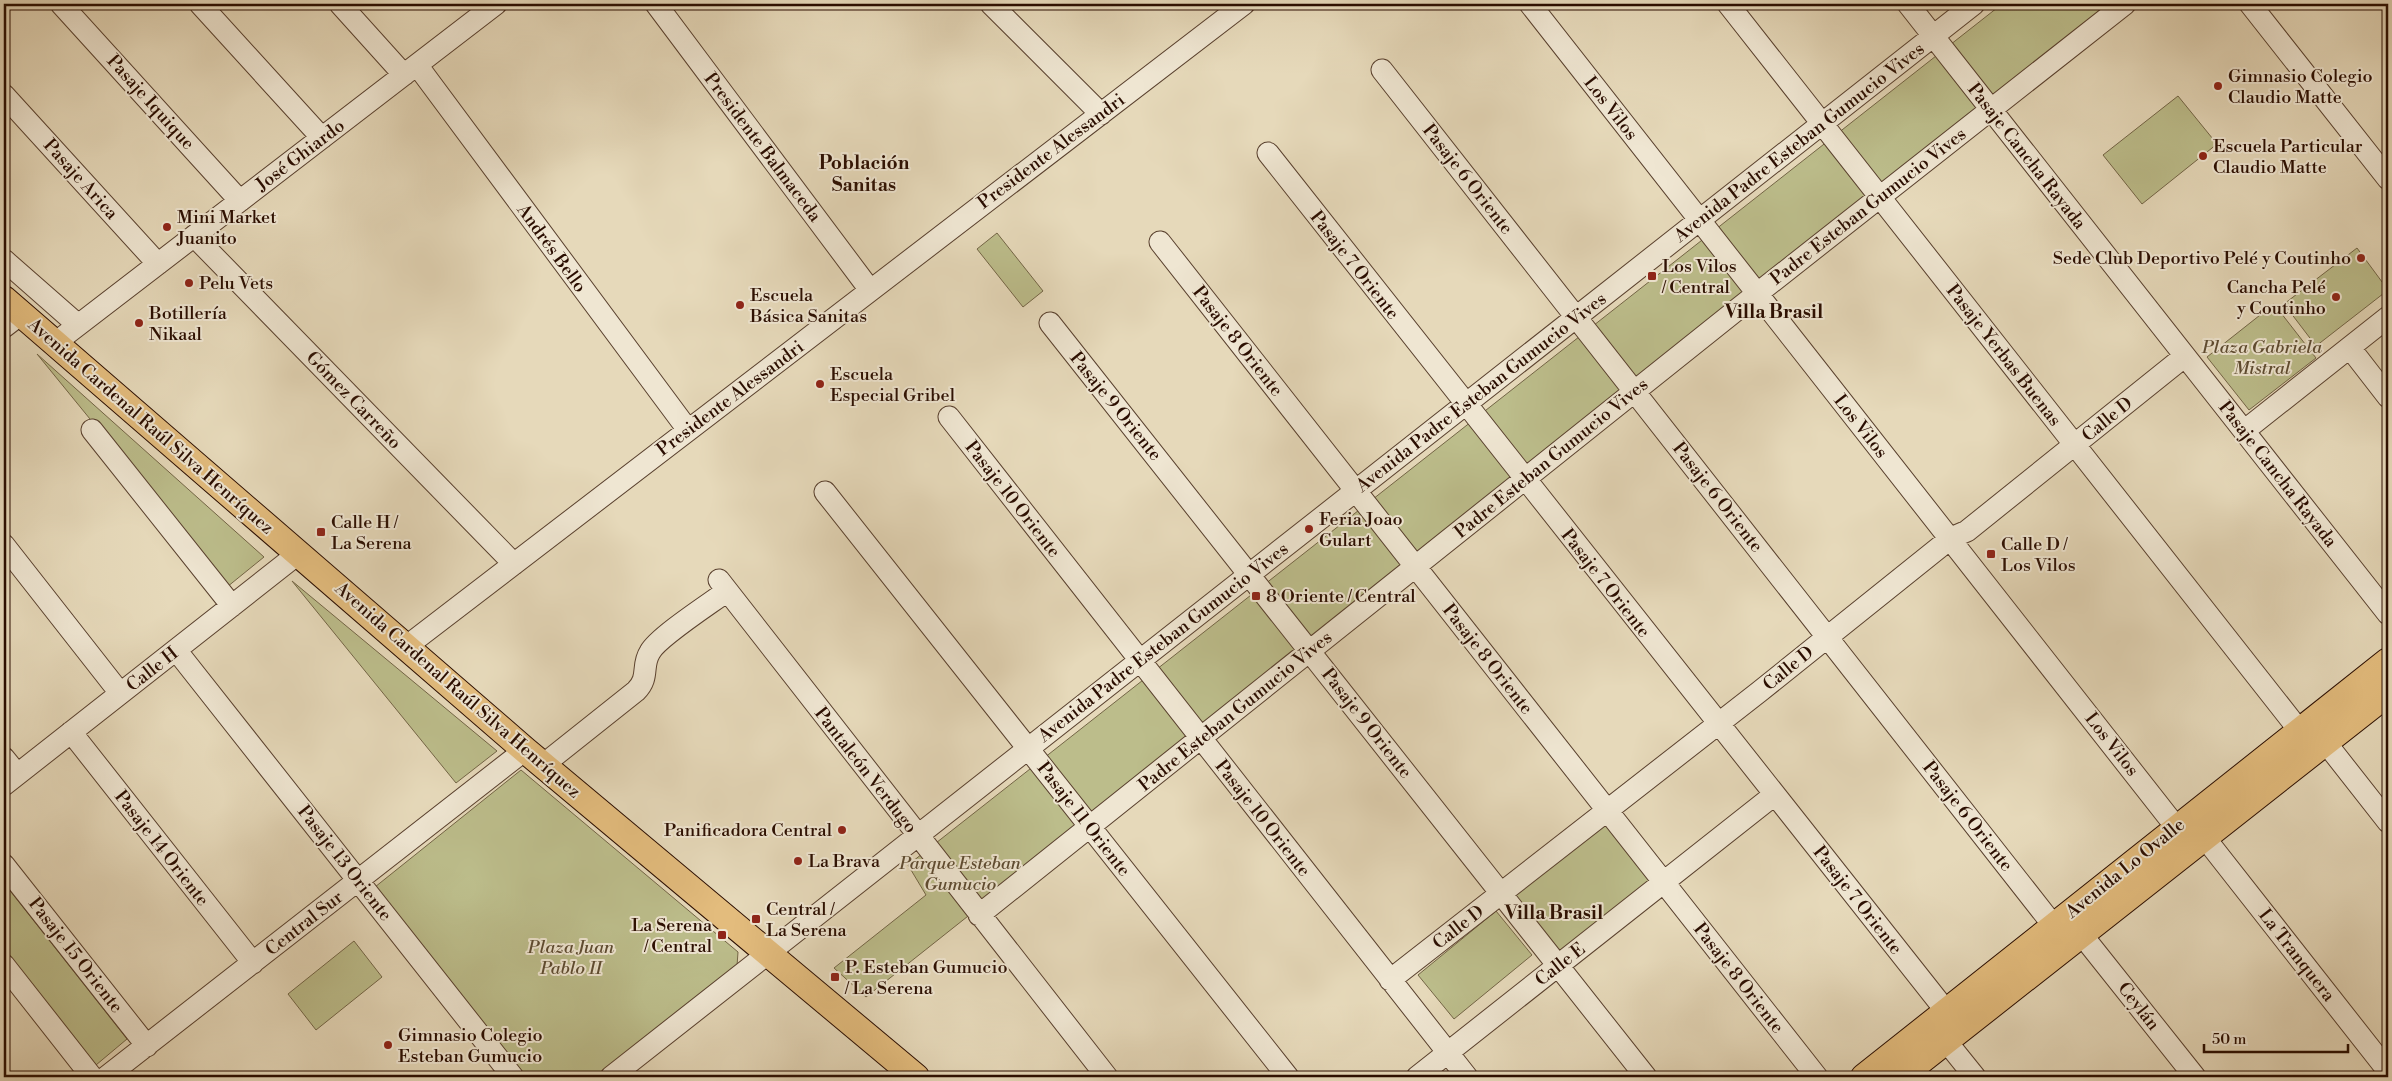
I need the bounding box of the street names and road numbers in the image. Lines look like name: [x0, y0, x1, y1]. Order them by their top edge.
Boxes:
street label: Avenida Padre Esteban Gumucio Vives: [1670, 38, 1928, 246]
street label: Pasaje Iquique: [102, 50, 200, 155]
street label: Presidente Balmaceda: [699, 68, 827, 227]
street label: Los Vilos: [1579, 72, 1643, 145]
street label: Pasaje Cancha Rayada: [1962, 78, 2092, 235]
street label: Presidente Alessandri: [973, 88, 1130, 214]
street label: José Ghiardo: [250, 114, 349, 197]
street label: Pasaje 6 Oriente: [1417, 119, 1518, 239]
street label: Padre Esteban Gumucio Vives: [1766, 123, 1970, 289]
street label: Pasaje Arica: [38, 134, 123, 225]
street label: Andrés Bello: [511, 199, 592, 297]
street label: Pasaje 7 Oriente: [1305, 206, 1404, 324]
street label: Pasaje Yerbas Buenas: [1941, 280, 2066, 431]
street label: Pasaje 8 Oriente: [1187, 281, 1288, 401]
street label: Avenida Padre Esteban Gumucio Vives: [1352, 288, 1610, 496]
street label: Avenida Cardenal Raúl Silva Henríquez: [22, 313, 278, 540]
street label: Presidente Alessandri: [652, 335, 809, 461]
street label: Gómez Carreño: [301, 346, 406, 454]
street label: Pasaje 9 Oriente: [1065, 347, 1167, 466]
street label: Padre Esteban Gumucio Vives: [1450, 373, 1652, 543]
street label: Los Vilos: [1829, 390, 1893, 463]
street label: Calle D: [2077, 392, 2137, 447]
street label: Pasaje Cancha Rayada: [2213, 396, 2343, 553]
street label: Pasaje 10 Oriente: [960, 436, 1065, 562]
street label: Pasaje 6 Oriente: [1667, 437, 1768, 557]
street label: Pasaje 7 Oriente: [1556, 524, 1655, 642]
street label: Avenida Padre Esteban Gumucio Vives: [1034, 538, 1292, 746]
street label: Avenida Cardenal Raúl Silva Henríquez: [329, 577, 585, 804]
street label: Pasaje 8 Oriente: [1437, 599, 1538, 719]
street label: Padre Esteban Gumucio Vives: [1134, 626, 1336, 796]
street label: Calle D: [1758, 641, 1818, 696]
street label: Calle H: [122, 642, 183, 697]
street label: Pasaje 9 Oriente: [1316, 663, 1417, 783]
street label: Pantaleón Verdugo: [809, 703, 922, 838]
street label: Los Vilos: [2080, 708, 2144, 781]
street label: Pasaje 10 Oriente: [1210, 755, 1315, 881]
street label: Pasaje 6 Oriente: [1917, 756, 2018, 876]
street label: Pasaje 11 Oriente: [1032, 757, 1136, 881]
street label: Pasaje 14 Oriente: [109, 786, 214, 911]
street label: Pasaje 13 Oriente: [292, 801, 397, 926]
street label: Avenida Lo Ovalle: [2060, 813, 2189, 924]
street label: Pasaje 7 Oriente: [1808, 841, 1907, 959]
street label: Central Sur: [261, 886, 348, 961]
street label: Pasaje 15 Oriente: [23, 893, 128, 1018]
street label: Calle D: [1428, 900, 1489, 955]
street label: La Tranquera: [2253, 904, 2341, 1007]
street label: Pasaje 8 Oriente: [1688, 918, 1789, 1038]
street label: Calle E: [1531, 938, 1590, 991]
street label: Ceylán: [2113, 977, 2165, 1035]

